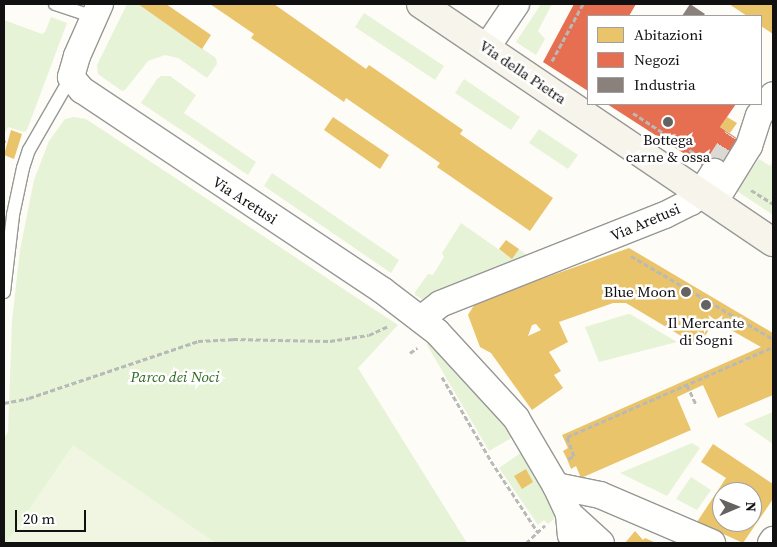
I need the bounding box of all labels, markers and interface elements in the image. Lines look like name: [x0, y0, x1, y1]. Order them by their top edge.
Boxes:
legend: [587, 15, 762, 105]
text: Abitazioni: [634, 24, 703, 45]
street label: Via della Pietra: [476, 36, 570, 108]
text: Negozi: [634, 49, 680, 70]
text: Industria: [634, 74, 696, 95]
marker: Bottega carne & ossa: [662, 116, 674, 128]
place label: Bottega carne & ossa: [626, 130, 710, 165]
street label: Via Aretusi: [209, 172, 281, 228]
street label: Via Aretusi: [608, 199, 682, 245]
place label: Blue Moon: [604, 283, 676, 301]
marker: Blue Moon: [680, 286, 692, 298]
marker: Il Mercante di Sogni: [700, 299, 712, 311]
place label: Il Mercante di Sogni: [667, 313, 745, 348]
park label: Parco dei Noci: [130, 368, 220, 386]
north arrow: [712, 482, 762, 532]
scale bar: [18, 500, 89, 532]
text: N: [741, 501, 761, 512]
text: 20 m: [23, 508, 55, 529]

